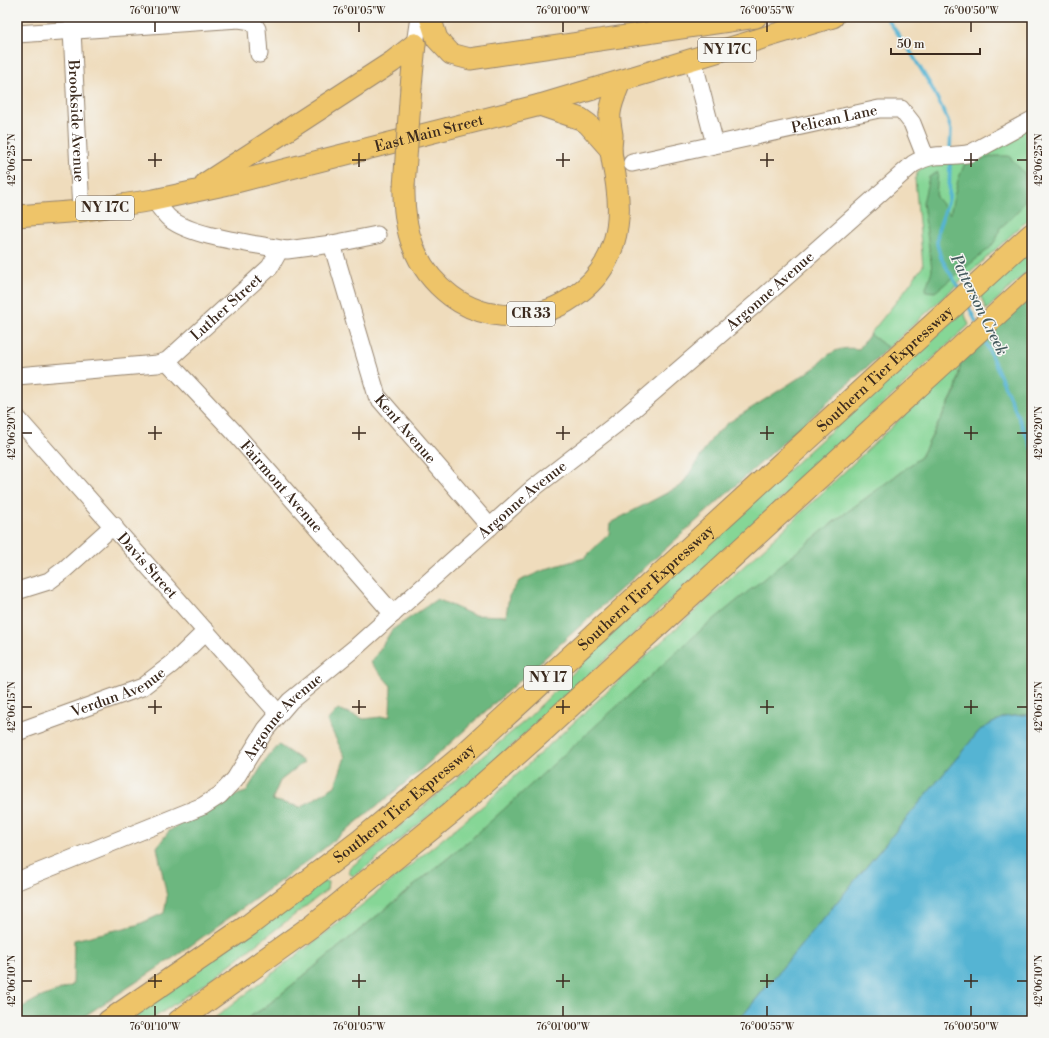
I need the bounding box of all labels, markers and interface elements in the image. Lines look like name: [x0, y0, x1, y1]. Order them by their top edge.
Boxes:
text: 76°01'10"W: [130, 5, 181, 17]
text: 76°01'05"W: [333, 5, 386, 17]
text: 76°01'00"W: [536, 5, 591, 17]
text: 76°00'55"W: [740, 5, 795, 17]
text: 76°00'50"W: [943, 5, 999, 17]
scale bar: [891, 30, 980, 56]
text: 50 m: [897, 37, 925, 52]
road number: NY 17C: [698, 38, 756, 62]
street label: Brookside Avenue: [64, 58, 89, 182]
street label: Pelican Lane: [789, 100, 879, 137]
street label: East Main Street: [372, 110, 486, 156]
text: 42°06'25"N: [6, 133, 18, 186]
text: 42°06'25"N: [1033, 133, 1045, 186]
road number: NY 17C: [76, 196, 134, 220]
street label: Argonne Avenue: [721, 247, 818, 335]
water label: Patterson Creek: [945, 250, 1012, 359]
street label: Luther Street: [186, 269, 267, 345]
street label: Southern Tier Expressway: [813, 301, 957, 436]
road number: CR 33: [507, 302, 555, 326]
street label: Kent Avenue: [370, 390, 440, 467]
text: 42°06'20"N: [6, 405, 18, 460]
text: 42°06'20"N: [1033, 405, 1045, 460]
street label: Fairmont Avenue: [236, 436, 327, 537]
street label: Argonne Avenue: [473, 456, 571, 543]
street label: Southern Tier Expressway: [574, 520, 719, 655]
street label: Davis Street: [113, 529, 182, 603]
street label: Verdun Avenue: [67, 663, 169, 722]
road number: NY 17: [524, 666, 572, 690]
street label: Argonne Avenue: [239, 669, 326, 765]
text: 42°06'15"N: [6, 681, 18, 733]
text: 42°06'15"N: [1033, 681, 1045, 733]
street label: Southern Tier Expressway: [329, 739, 480, 867]
text: 42°06'10"N: [6, 954, 18, 1007]
text: 42°06'10"N: [1033, 954, 1045, 1007]
text: 76°01'10"W: [130, 1021, 181, 1033]
text: 76°01'05"W: [333, 1021, 386, 1033]
text: 76°01'00"W: [536, 1021, 591, 1033]
text: 76°00'55"W: [740, 1021, 795, 1033]
text: 76°00'50"W: [943, 1021, 999, 1033]

